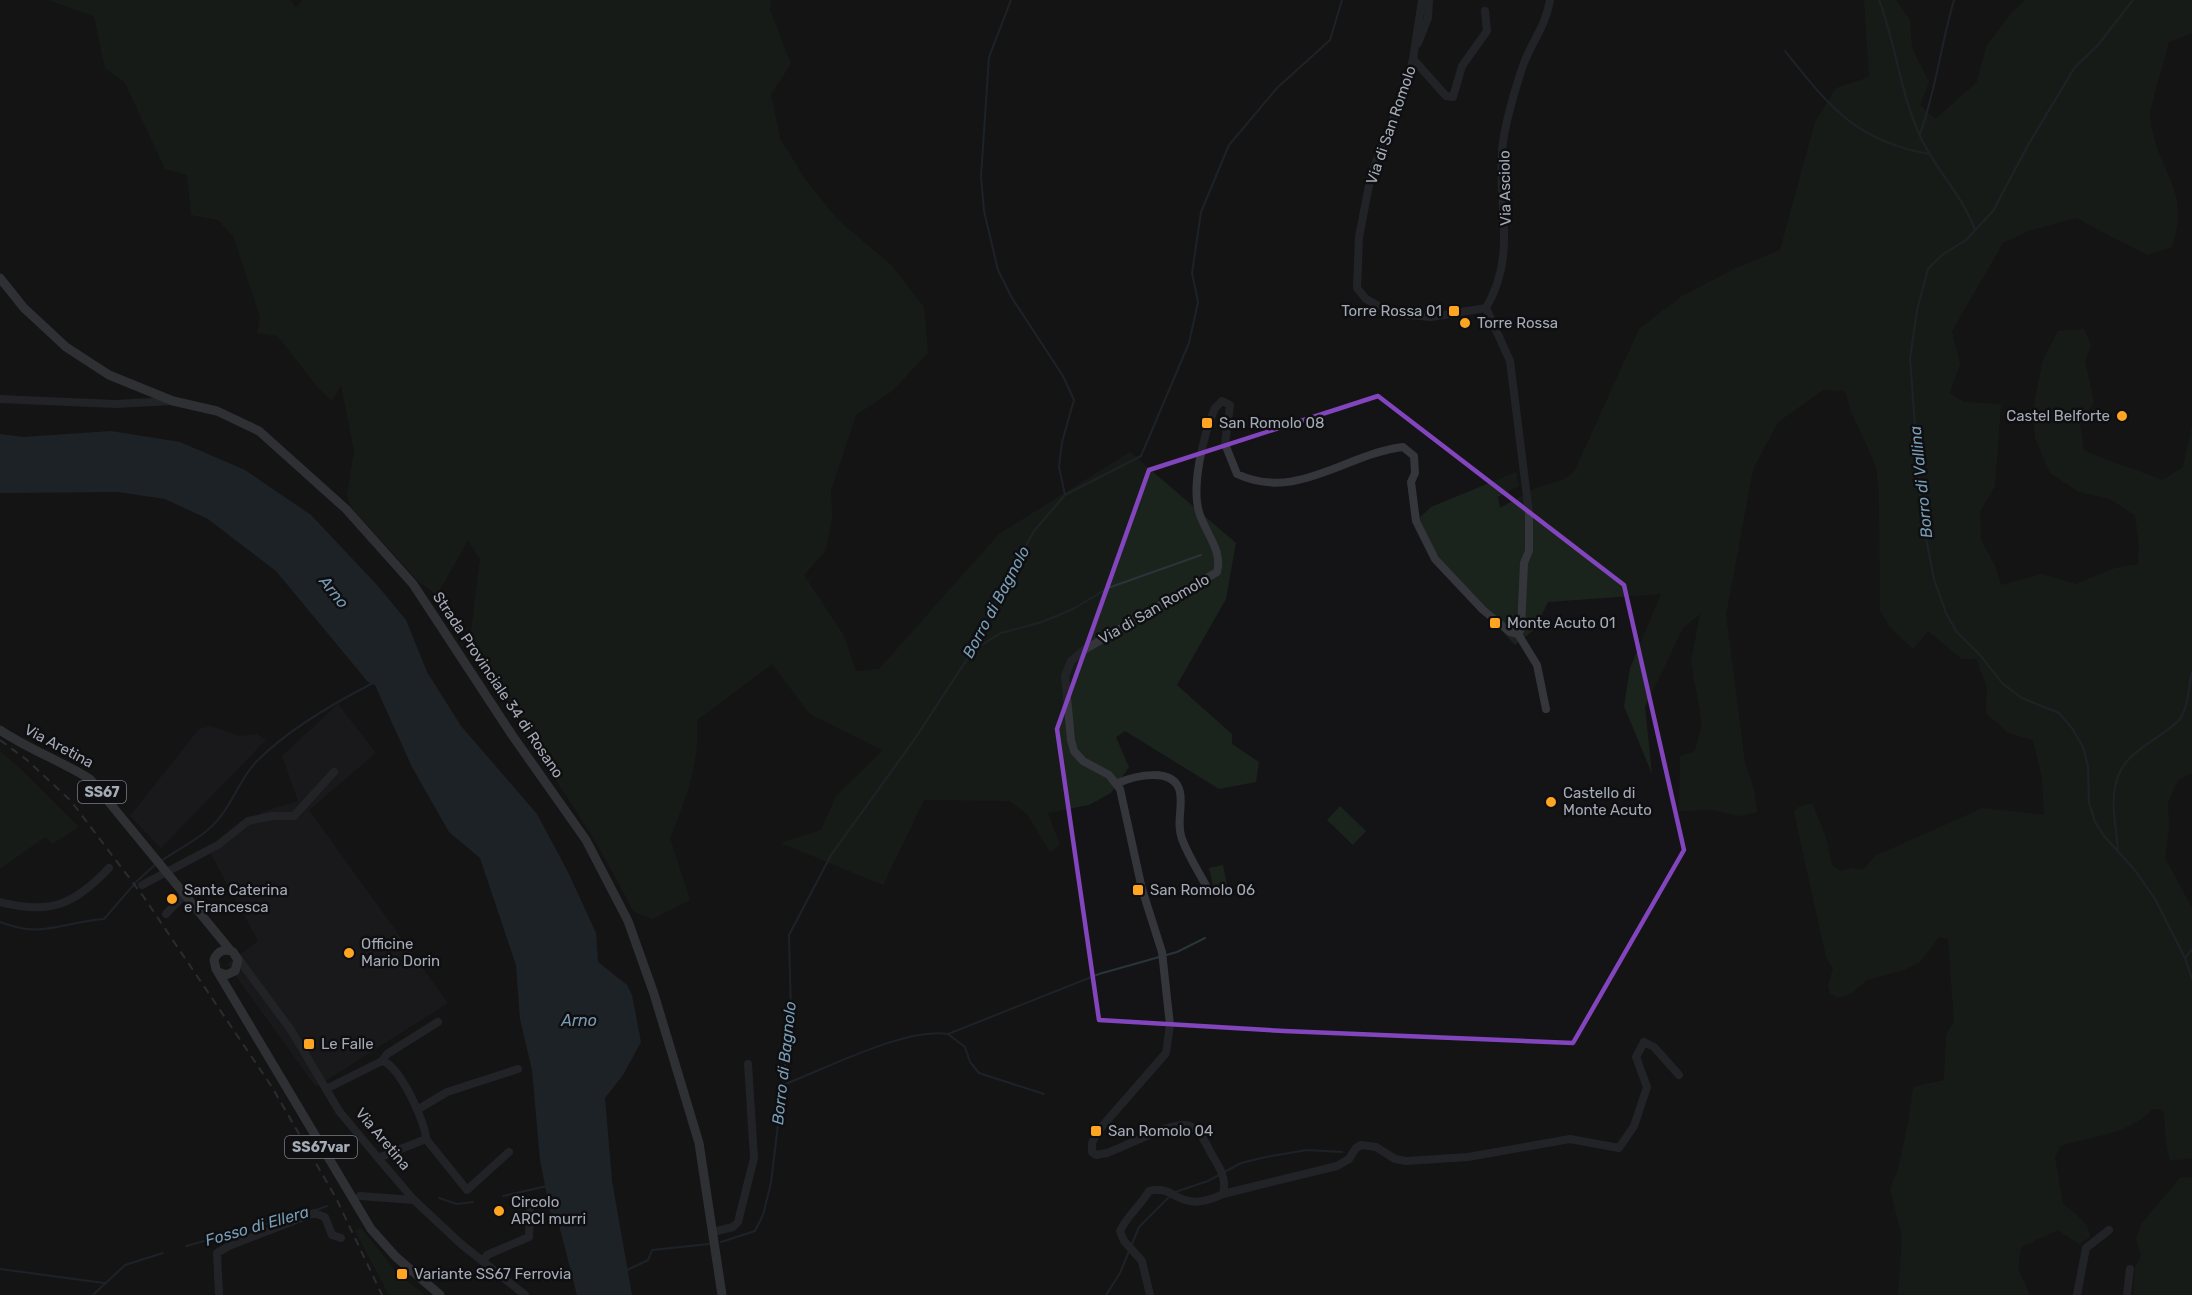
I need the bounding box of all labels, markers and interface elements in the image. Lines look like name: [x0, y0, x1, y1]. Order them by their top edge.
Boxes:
street label: Via di San Romolo: [1362, 63, 1420, 187]
street label: Via Asciolo: [1495, 150, 1515, 226]
place label: Torre Rossa 01: [1341, 302, 1442, 320]
marker: Torre Rossa 01: [1447, 304, 1461, 318]
place label: Torre Rossa: [1477, 314, 1558, 332]
marker: Torre Rossa: [1458, 316, 1472, 330]
place label: Castel Belforte: [2006, 407, 2110, 425]
marker: Castel Belforte: [2115, 409, 2129, 423]
place label: San Romolo 08: [1219, 414, 1325, 432]
marker: San Romolo 08: [1200, 416, 1214, 430]
water label: Borro di Vallina: [1906, 425, 1936, 539]
water label: Borro di Bagnolo: [958, 543, 1034, 661]
street label: Via di San Romolo: [1096, 570, 1212, 648]
water label: Arno: [315, 571, 353, 612]
street label: Strada Provinciale 34 di Rosano: [429, 589, 567, 781]
place label: Monte Acuto 01: [1507, 614, 1615, 632]
marker: Monte Acuto 01: [1488, 616, 1502, 630]
street label: Via Aretina: [21, 720, 97, 772]
road number: SS67: [78, 781, 126, 803]
place label: Castello di Monte Acuto: [1563, 784, 1652, 819]
marker: Castello di Monte Acuto: [1544, 795, 1558, 809]
place label: Sante Caterina e Francesca: [184, 881, 288, 916]
place label: San Romolo 06: [1150, 881, 1255, 899]
marker: San Romolo 06: [1131, 883, 1145, 897]
marker: Sante Caterina e Francesca: [165, 892, 179, 906]
place label: Officine Mario Dorin: [361, 935, 440, 970]
marker: Officine Mario Dorin: [342, 946, 356, 960]
water label: Borro di Bagnolo: [768, 1000, 800, 1126]
water label: Arno: [560, 1011, 597, 1030]
place label: Le Falle: [321, 1035, 374, 1053]
marker: Le Falle: [302, 1037, 316, 1051]
street label: Via Aretina: [352, 1104, 414, 1174]
place label: San Romolo 04: [1108, 1122, 1213, 1140]
marker: San Romolo 04: [1089, 1124, 1103, 1138]
road number: SS67var: [285, 1136, 357, 1158]
place label: Circolo ARCI murri: [511, 1193, 586, 1228]
water label: Fosso di Ellera: [203, 1202, 311, 1250]
marker: Circolo ARCI murri: [492, 1204, 506, 1218]
place label: Variante SS67 Ferrovia: [414, 1265, 571, 1283]
marker: Variante SS67 Ferrovia: [395, 1267, 409, 1281]

